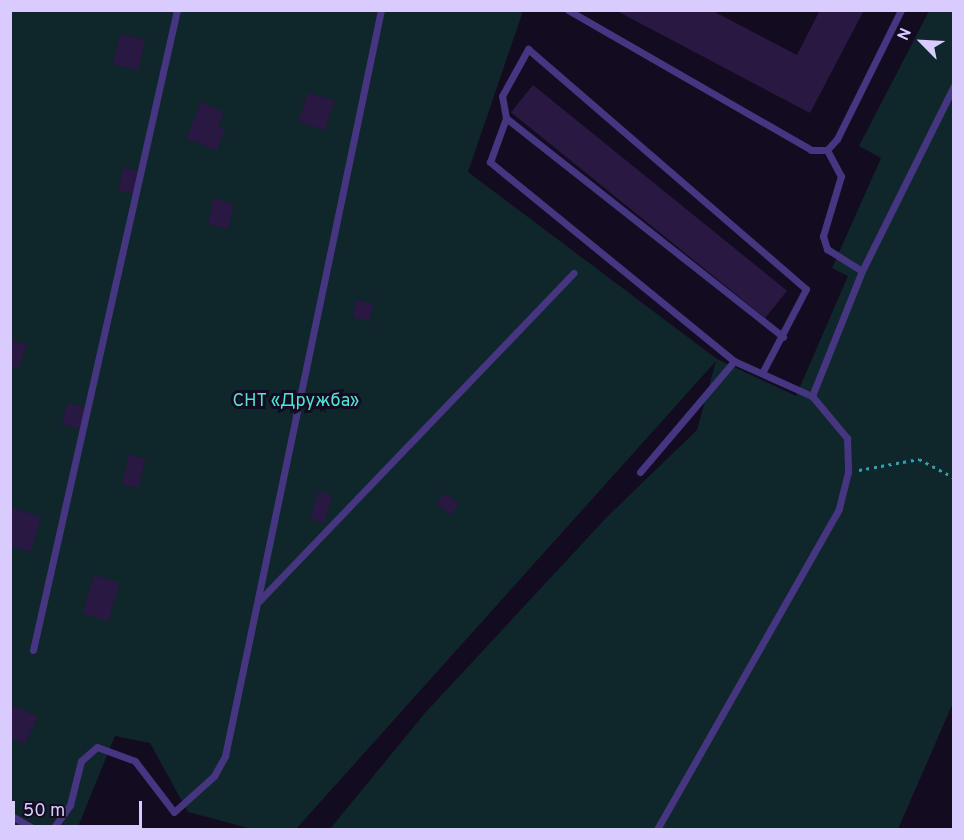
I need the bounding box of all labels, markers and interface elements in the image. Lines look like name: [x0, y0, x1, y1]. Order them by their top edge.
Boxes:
north arrow: [892, 12, 952, 72]
text: N: [894, 25, 917, 44]
park label: СНТ «Дружба»: [232, 391, 360, 413]
scale bar: [15, 789, 146, 827]
text: 50 m: [23, 800, 65, 823]

